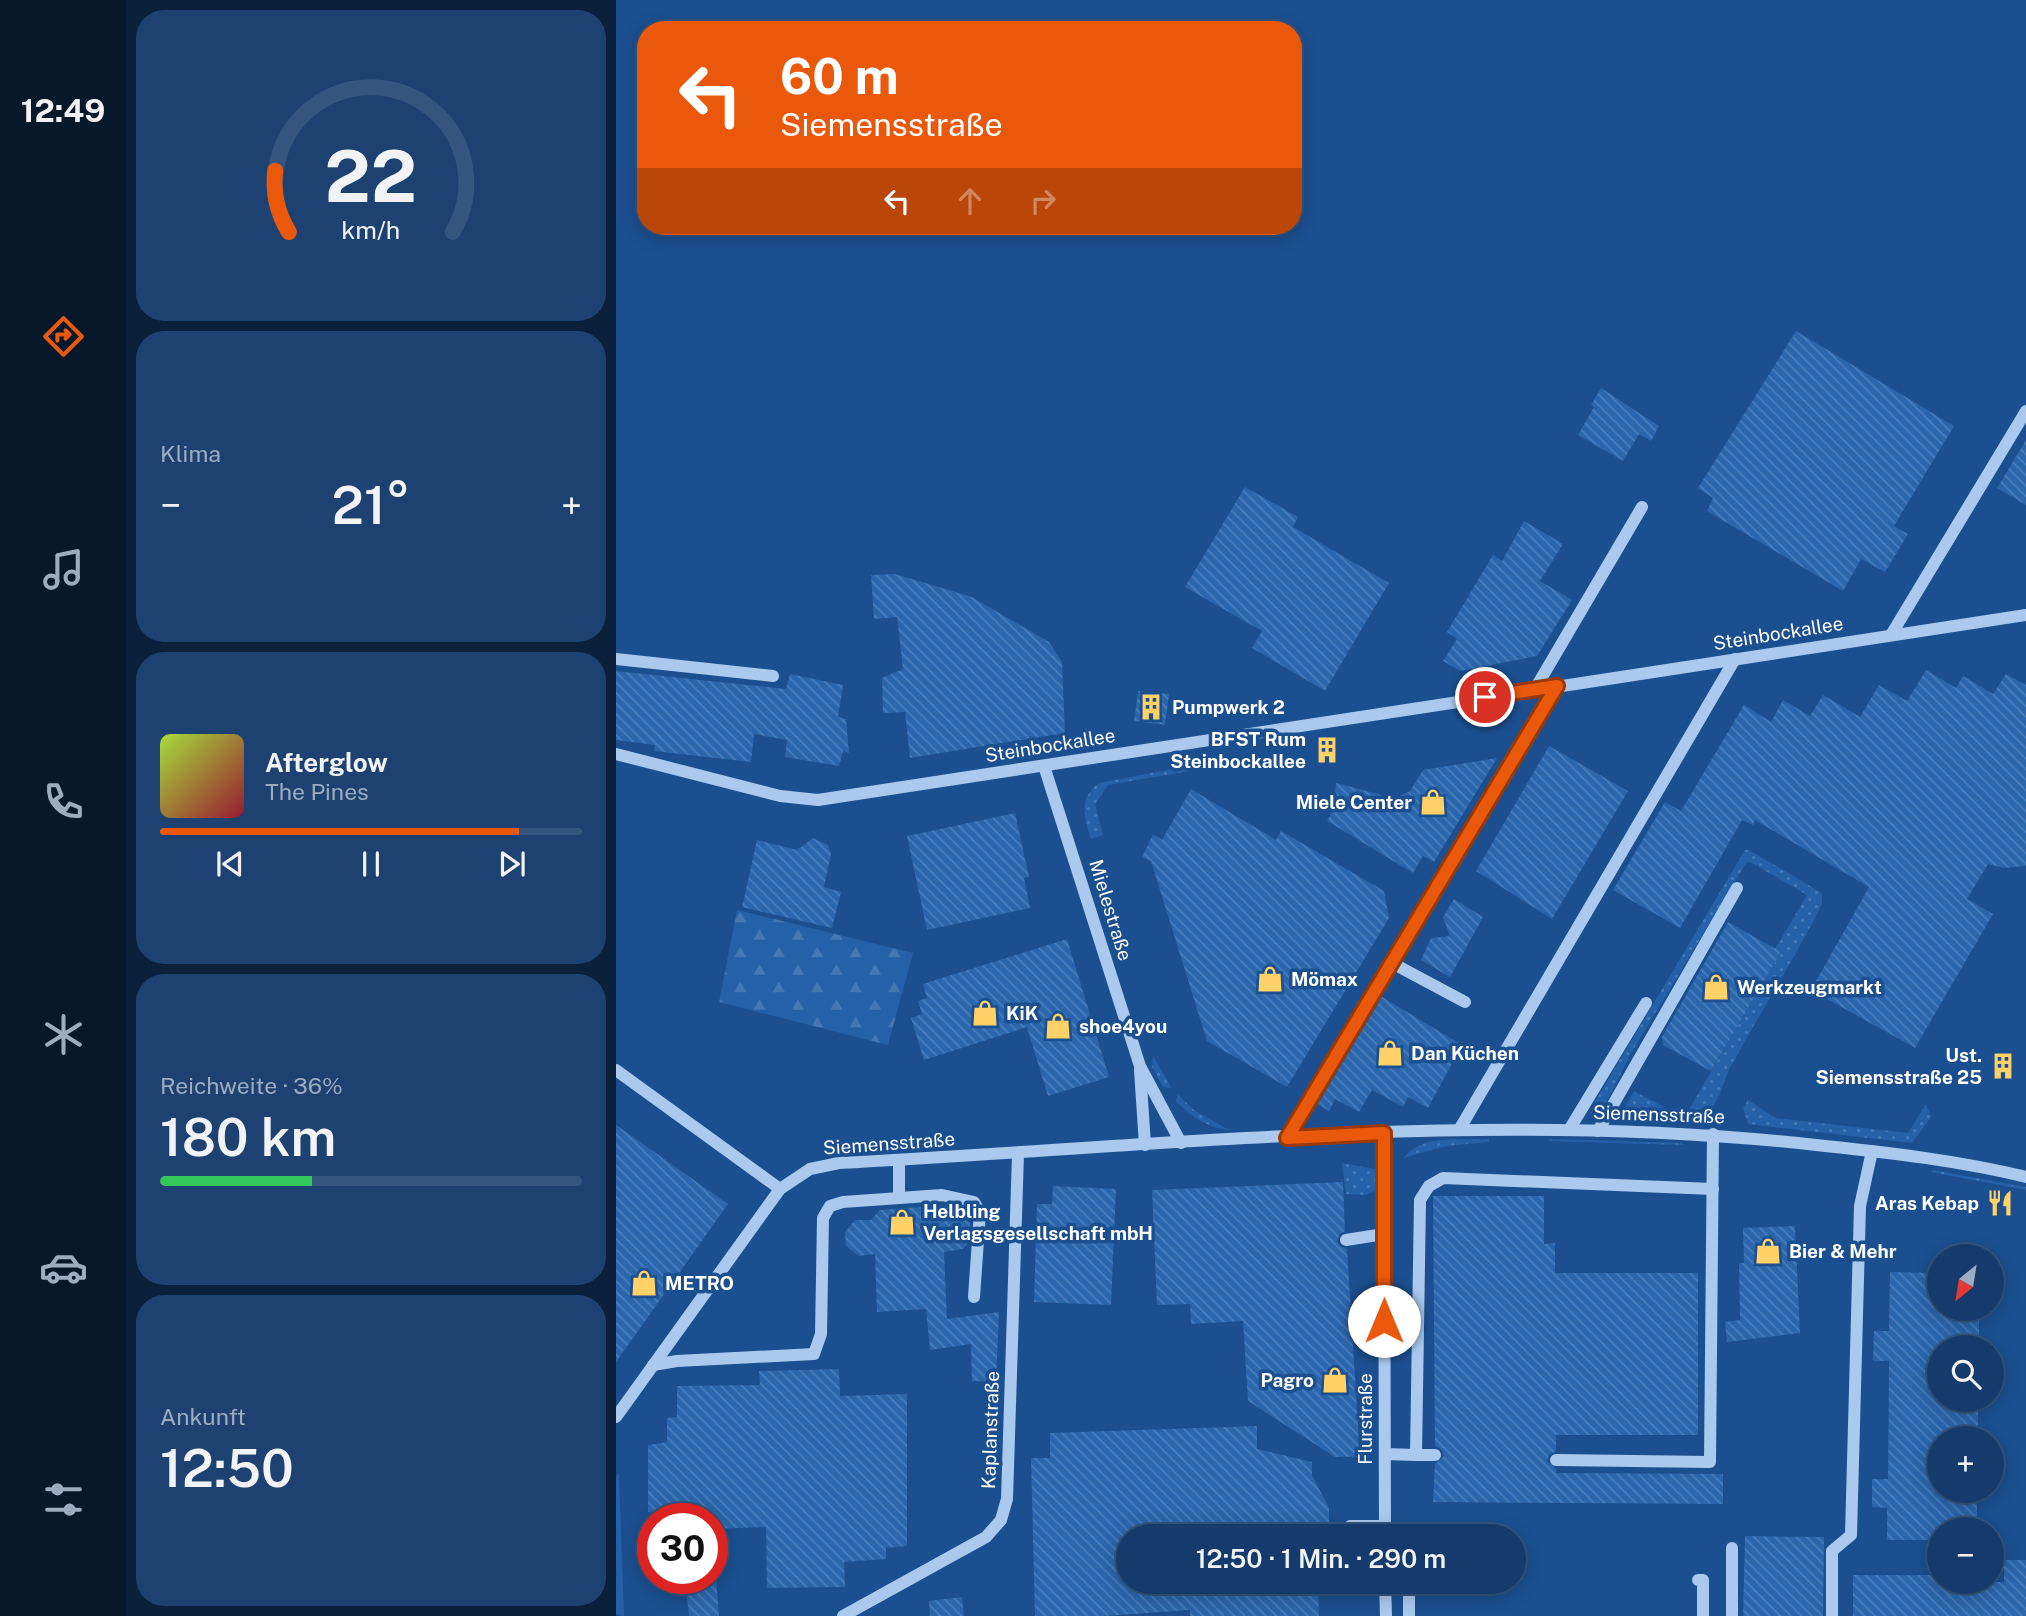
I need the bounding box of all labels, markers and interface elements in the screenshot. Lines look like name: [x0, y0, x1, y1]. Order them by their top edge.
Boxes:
text: 60 m: [780, 47, 899, 105]
icon: left: [665, 49, 756, 140]
text: 12:49: [21, 92, 105, 129]
text: Siemensstraße: [780, 106, 1003, 143]
text: 22: [325, 133, 417, 218]
icon: left: [878, 182, 916, 220]
icon: ahead: [951, 182, 989, 220]
icon: right: [1024, 182, 1062, 220]
text: km/h: [342, 214, 400, 244]
icon: directions: [39, 312, 88, 361]
text: Klima: [160, 440, 221, 467]
text: 21°: [332, 475, 410, 536]
text: −: [160, 483, 181, 528]
text: +: [561, 483, 582, 528]
icon: music: [39, 545, 88, 594]
street label: Steinbockallee: [1711, 612, 1845, 654]
pin: [1455, 667, 1515, 727]
icon: arrive: [1466, 678, 1504, 716]
building icon: Pumpwerk 2: [1136, 692, 1166, 722]
place label: Pumpwerk 2: [1172, 696, 1285, 718]
street label: Steinbockallee: [983, 724, 1117, 766]
place label: BFST Rum Steinbockallee: [1170, 728, 1306, 772]
building icon: BFST Rum Steinbockallee: [1312, 735, 1342, 765]
text: Afterglow: [265, 747, 388, 778]
icon: phone: [39, 777, 88, 826]
text: The Pines: [265, 778, 369, 805]
shop icon: Miele Center: [1418, 787, 1448, 817]
place label: Miele Center: [1296, 791, 1412, 813]
icon: previous: [211, 845, 249, 883]
icon: pause: [352, 845, 390, 883]
icon: next: [493, 845, 531, 883]
street label: Mielestraße: [1085, 857, 1137, 963]
shop icon: Mömax: [1255, 964, 1285, 994]
place label: Mömax: [1291, 968, 1358, 990]
shop icon: Werkzeugmarkt: [1701, 972, 1731, 1002]
place label: Werkzeugmarkt: [1737, 976, 1882, 998]
shop icon: KiK: [970, 998, 1000, 1028]
place label: KiK: [1006, 1002, 1039, 1024]
icon: climate: [39, 1010, 88, 1059]
shop icon: shoe4you: [1043, 1011, 1073, 1041]
place label: shoe4you: [1079, 1015, 1167, 1037]
shop icon: Dan Küchen: [1375, 1038, 1405, 1068]
place label: Dan Küchen: [1411, 1042, 1519, 1064]
place label: Ust. Siemensstraße 25: [1816, 1044, 1982, 1088]
building icon: Ust. Siemensstraße 25: [1988, 1051, 2018, 1081]
text: Reichweite · 36%: [160, 1072, 343, 1099]
street label: Siemensstraße: [1593, 1101, 1725, 1127]
text: 180 km: [160, 1107, 336, 1168]
street label: Siemensstraße: [822, 1127, 956, 1159]
restaurant icon: Aras Kebap: [1985, 1188, 2015, 1218]
place label: Aras Kebap: [1875, 1192, 1979, 1214]
place label: Helbling Verlagsgesellschaft mbH: [923, 1200, 1153, 1244]
shop icon: Helbling Verlagsgesellschaft mbH: [887, 1207, 917, 1237]
shop icon: Bier & Mehr: [1753, 1236, 1783, 1266]
place label: Bier & Mehr: [1789, 1240, 1897, 1262]
icon: car: [39, 1243, 88, 1292]
north arrow: [1927, 1244, 2004, 1321]
map controls: [1927, 1244, 2004, 1594]
shop icon: METRO: [629, 1268, 659, 1298]
place label: METRO: [665, 1272, 734, 1294]
position arrow: [1347, 1284, 1421, 1358]
button: search: [1927, 1335, 2004, 1412]
shop icon: Pagro: [1320, 1365, 1350, 1395]
place label: Pagro: [1260, 1369, 1314, 1391]
street label: Kaplanstraße: [977, 1371, 1003, 1489]
street label: Flurstraße: [1354, 1373, 1376, 1465]
text: Ankunft: [160, 1403, 246, 1430]
button: +: [1927, 1426, 2004, 1503]
text: 12:50: [160, 1438, 294, 1499]
icon: filters: [39, 1475, 88, 1524]
speed limit sign: 30: [637, 1503, 728, 1594]
button: −: [1927, 1517, 2004, 1594]
text: 12:50 · 1 Min. · 290 m: [1196, 1543, 1446, 1574]

